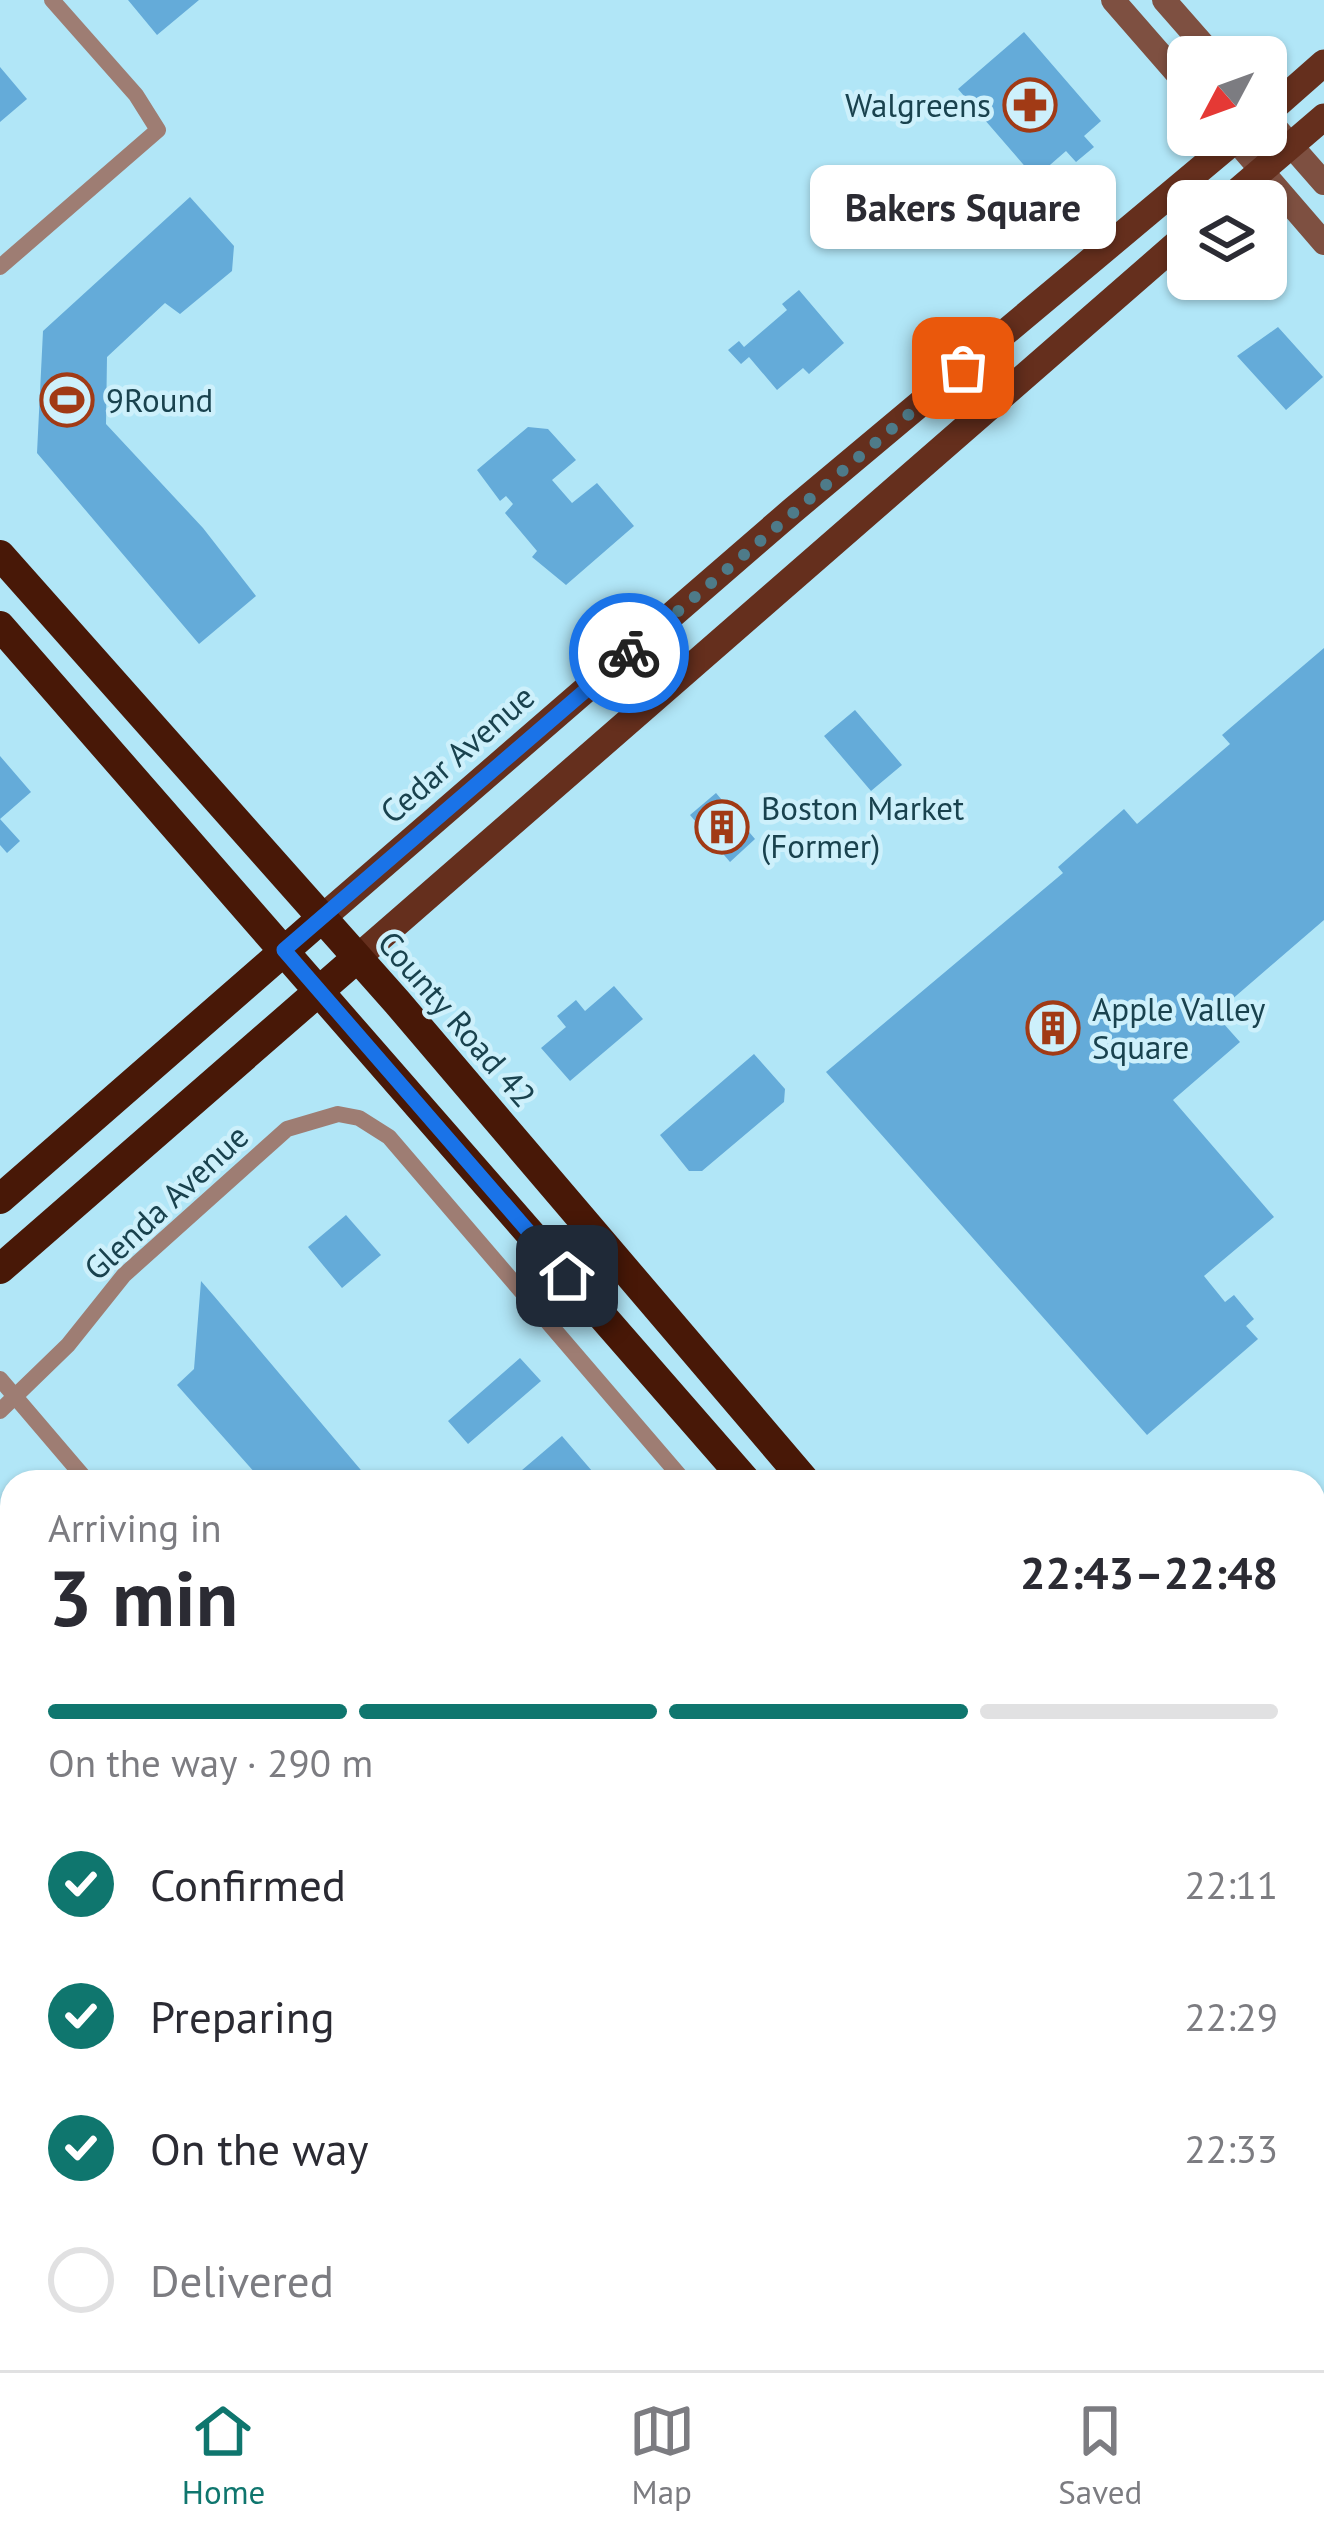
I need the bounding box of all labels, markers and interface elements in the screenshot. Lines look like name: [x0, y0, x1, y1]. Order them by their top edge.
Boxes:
north arrow: [1167, 36, 1287, 156]
map controls: [1167, 36, 1287, 300]
pharmacy icon: Walgreens: [1002, 77, 1058, 133]
place label: Walgreens: [845, 83, 991, 126]
callout: Bakers Square: [810, 164, 1116, 248]
button: layers: [1167, 180, 1287, 300]
text: Bakers Square: [845, 181, 1081, 232]
pin: [912, 317, 1014, 419]
icon: bag: [930, 335, 996, 401]
sports icon: 9Round: [39, 372, 95, 428]
place label: 9Round: [106, 378, 213, 421]
courier: [569, 593, 689, 713]
icon: bike: [596, 620, 662, 686]
street label: Cedar Avenue: [371, 675, 543, 832]
place label: Boston Market (Former): [761, 786, 964, 867]
building icon: Boston Market (Former): [694, 799, 750, 855]
street label: County Road 42: [369, 922, 546, 1116]
place label: Apple Valley Square: [1092, 987, 1266, 1068]
building icon: Apple Valley Square: [1025, 1000, 1081, 1056]
street label: Glenda Avenue: [74, 1114, 257, 1289]
pin: [516, 1225, 618, 1327]
icon: home: [534, 1243, 600, 1309]
text: Arriving in: [48, 1502, 222, 1553]
text: 22:43–22:48: [1020, 1543, 1278, 1601]
text: 3 min: [48, 1547, 238, 1648]
text: On the way · 290 m: [48, 1737, 373, 1788]
icon: check: [48, 1851, 114, 1917]
text: Confirmed: [150, 1855, 346, 1913]
text: 22:11: [1184, 1859, 1278, 1910]
icon: check: [48, 1983, 114, 2049]
text: Preparing: [150, 1987, 335, 2045]
text: 22:29: [1184, 1991, 1278, 2042]
icon: check: [48, 2115, 114, 2181]
text: On the way: [150, 2119, 369, 2177]
text: 22:33: [1184, 2123, 1278, 2174]
text: Delivered: [150, 2251, 334, 2309]
tab: Home: [182, 2398, 265, 2513]
tab: Map: [629, 2398, 695, 2513]
tab: Saved: [1058, 2398, 1142, 2513]

